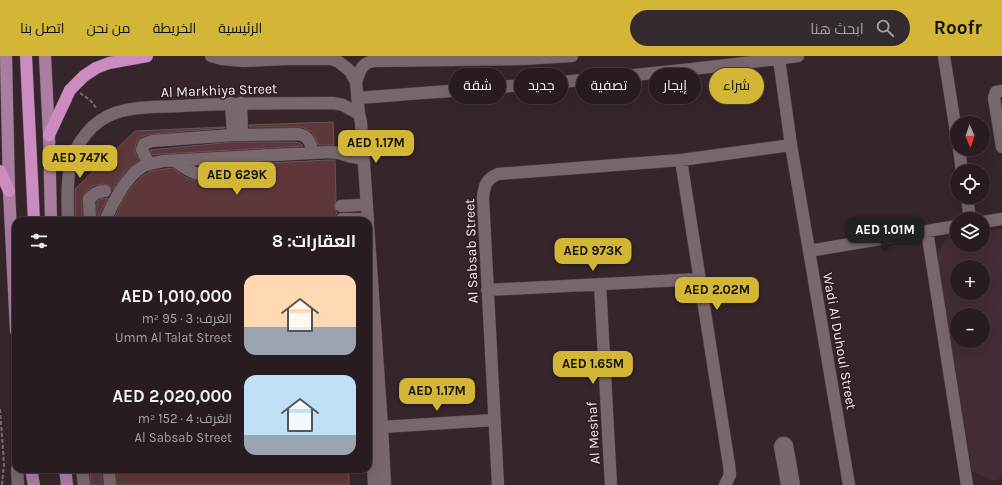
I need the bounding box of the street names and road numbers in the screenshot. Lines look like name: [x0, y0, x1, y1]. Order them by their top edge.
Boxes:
street label: Al Markhiya Street: [161, 80, 277, 101]
street label: Al Sabsab Street: [461, 198, 482, 304]
street label: Wadi Al Duhoul Street: [819, 271, 860, 411]
street label: Al Meshaf: [583, 401, 604, 465]

